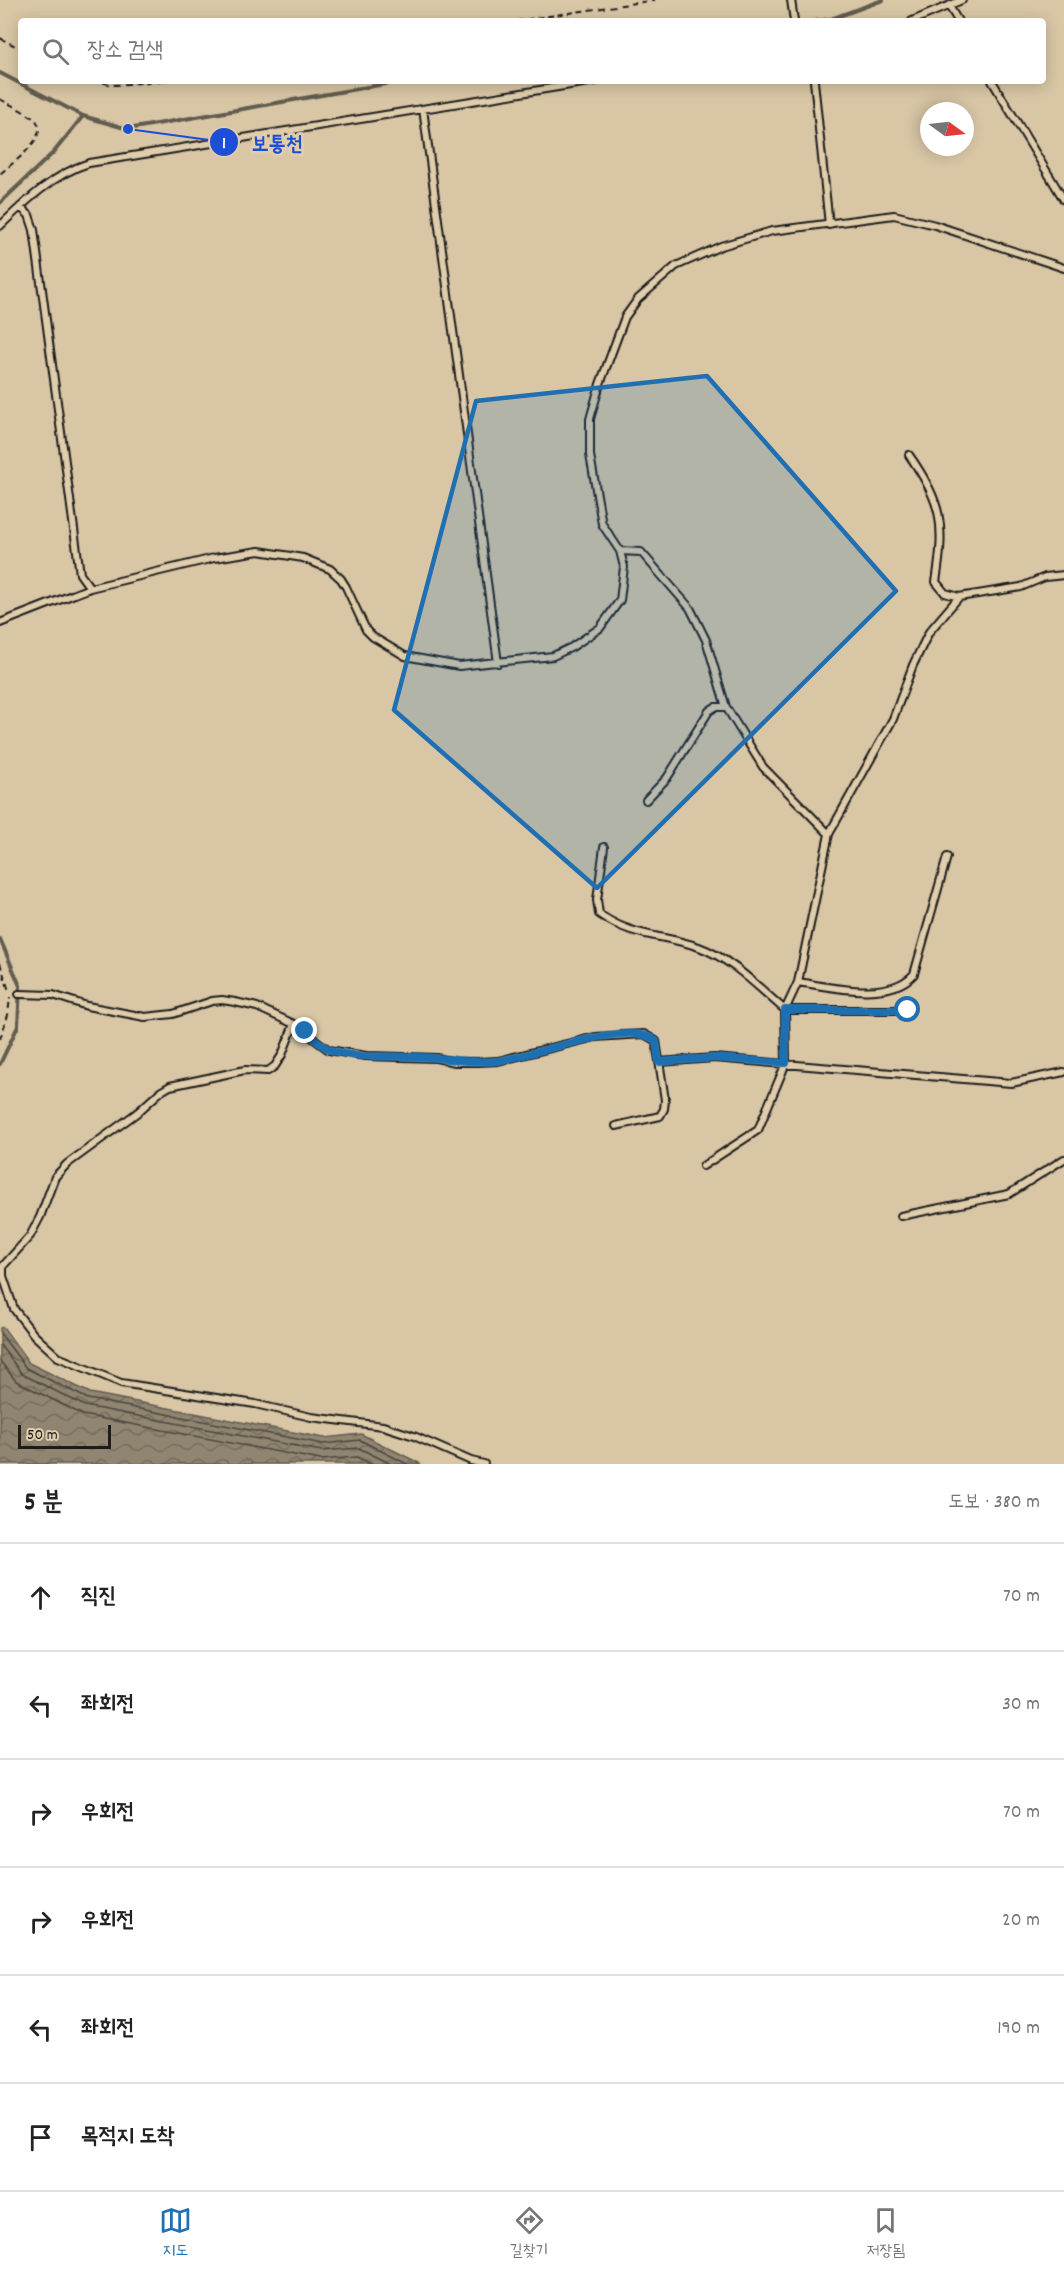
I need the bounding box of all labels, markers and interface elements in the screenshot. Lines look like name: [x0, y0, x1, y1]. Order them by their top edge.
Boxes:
search box: [18, 18, 1046, 84]
icon: search: [39, 35, 72, 68]
text: 장소 검색: [87, 36, 163, 67]
north arrow: [920, 102, 974, 156]
callout: 보통천: [209, 123, 314, 162]
text: 보통천: [252, 131, 302, 161]
text: 1: [222, 132, 226, 157]
route start: [894, 996, 920, 1022]
route end: [291, 1017, 317, 1043]
scale bar: [18, 1422, 111, 1450]
text: 50 m: [27, 1424, 58, 1447]
text: 5 분: [24, 1485, 63, 1522]
text: 도보 · 380 m: [948, 1489, 1040, 1517]
icon: ahead: [24, 1581, 57, 1614]
text: 직진: [81, 1582, 116, 1613]
text: 70 m: [1003, 1583, 1040, 1611]
icon: left: [24, 1689, 57, 1722]
text: 좌회전: [81, 1690, 134, 1721]
text: 30 m: [1002, 1691, 1040, 1719]
icon: right: [24, 1797, 57, 1830]
text: 우회전: [81, 1798, 134, 1829]
text: 70 m: [1003, 1799, 1040, 1827]
icon: right: [24, 1905, 57, 1938]
text: 우회전: [81, 1906, 134, 1937]
text: 20 m: [1002, 1907, 1040, 1935]
icon: left: [24, 2013, 57, 2046]
text: 좌회전: [81, 2014, 134, 2045]
text: 190 m: [997, 2015, 1040, 2043]
icon: arrive: [24, 2121, 57, 2154]
text: 목적지 도착: [81, 2122, 175, 2153]
tab: 지도: [159, 2204, 192, 2263]
tab: 길찾기: [510, 2204, 548, 2263]
tab: 저장됨: [866, 2204, 905, 2263]

